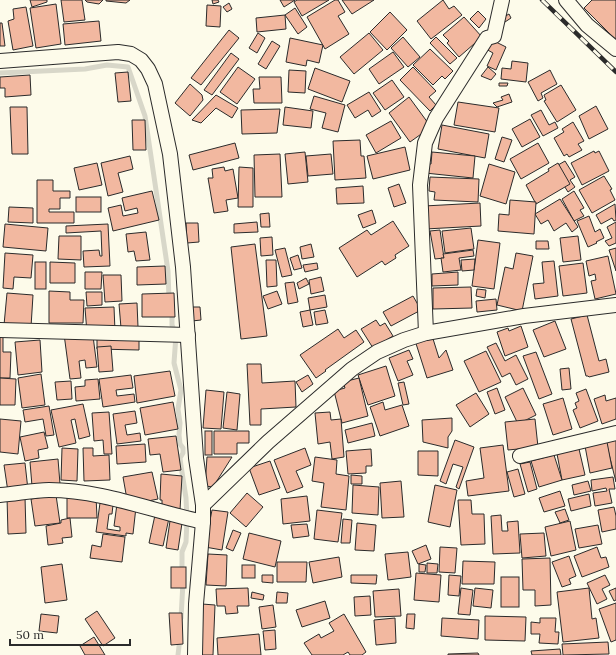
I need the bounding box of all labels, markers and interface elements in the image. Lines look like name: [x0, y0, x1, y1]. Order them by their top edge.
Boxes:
scale bar: [10, 621, 130, 647]
text: 50 m: [16, 627, 44, 642]

